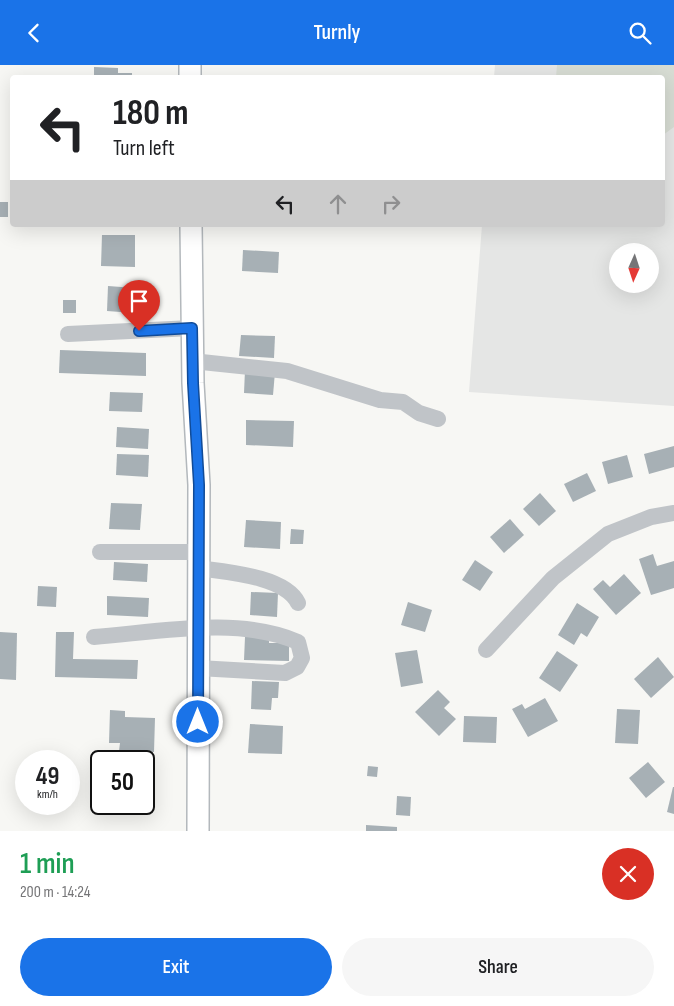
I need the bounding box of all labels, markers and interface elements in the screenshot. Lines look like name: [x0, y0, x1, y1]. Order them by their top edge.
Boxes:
icon: back: [20, 19, 48, 47]
text: Turnly: [314, 19, 360, 46]
icon: search: [626, 19, 654, 47]
text: 180 m: [113, 92, 189, 135]
icon: left: [30, 95, 95, 160]
text: Turn left: [113, 135, 175, 162]
icon: left: [271, 190, 299, 218]
icon: ahead: [324, 190, 352, 218]
icon: right: [377, 190, 405, 218]
north arrow: [609, 243, 659, 293]
map controls: [609, 243, 659, 293]
pin: [118, 280, 160, 331]
icon: arrive: [125, 287, 153, 315]
position arrow: [171, 695, 223, 747]
speed limit sign: 50: [90, 750, 155, 815]
text: 49: [36, 761, 59, 792]
text: km/h: [37, 787, 58, 802]
text: 1 min: [20, 846, 75, 882]
button: close: [602, 848, 654, 900]
text: 200 m · 14:24: [20, 883, 90, 902]
button: Exit: [20, 938, 332, 996]
button: Share: [342, 938, 654, 996]

